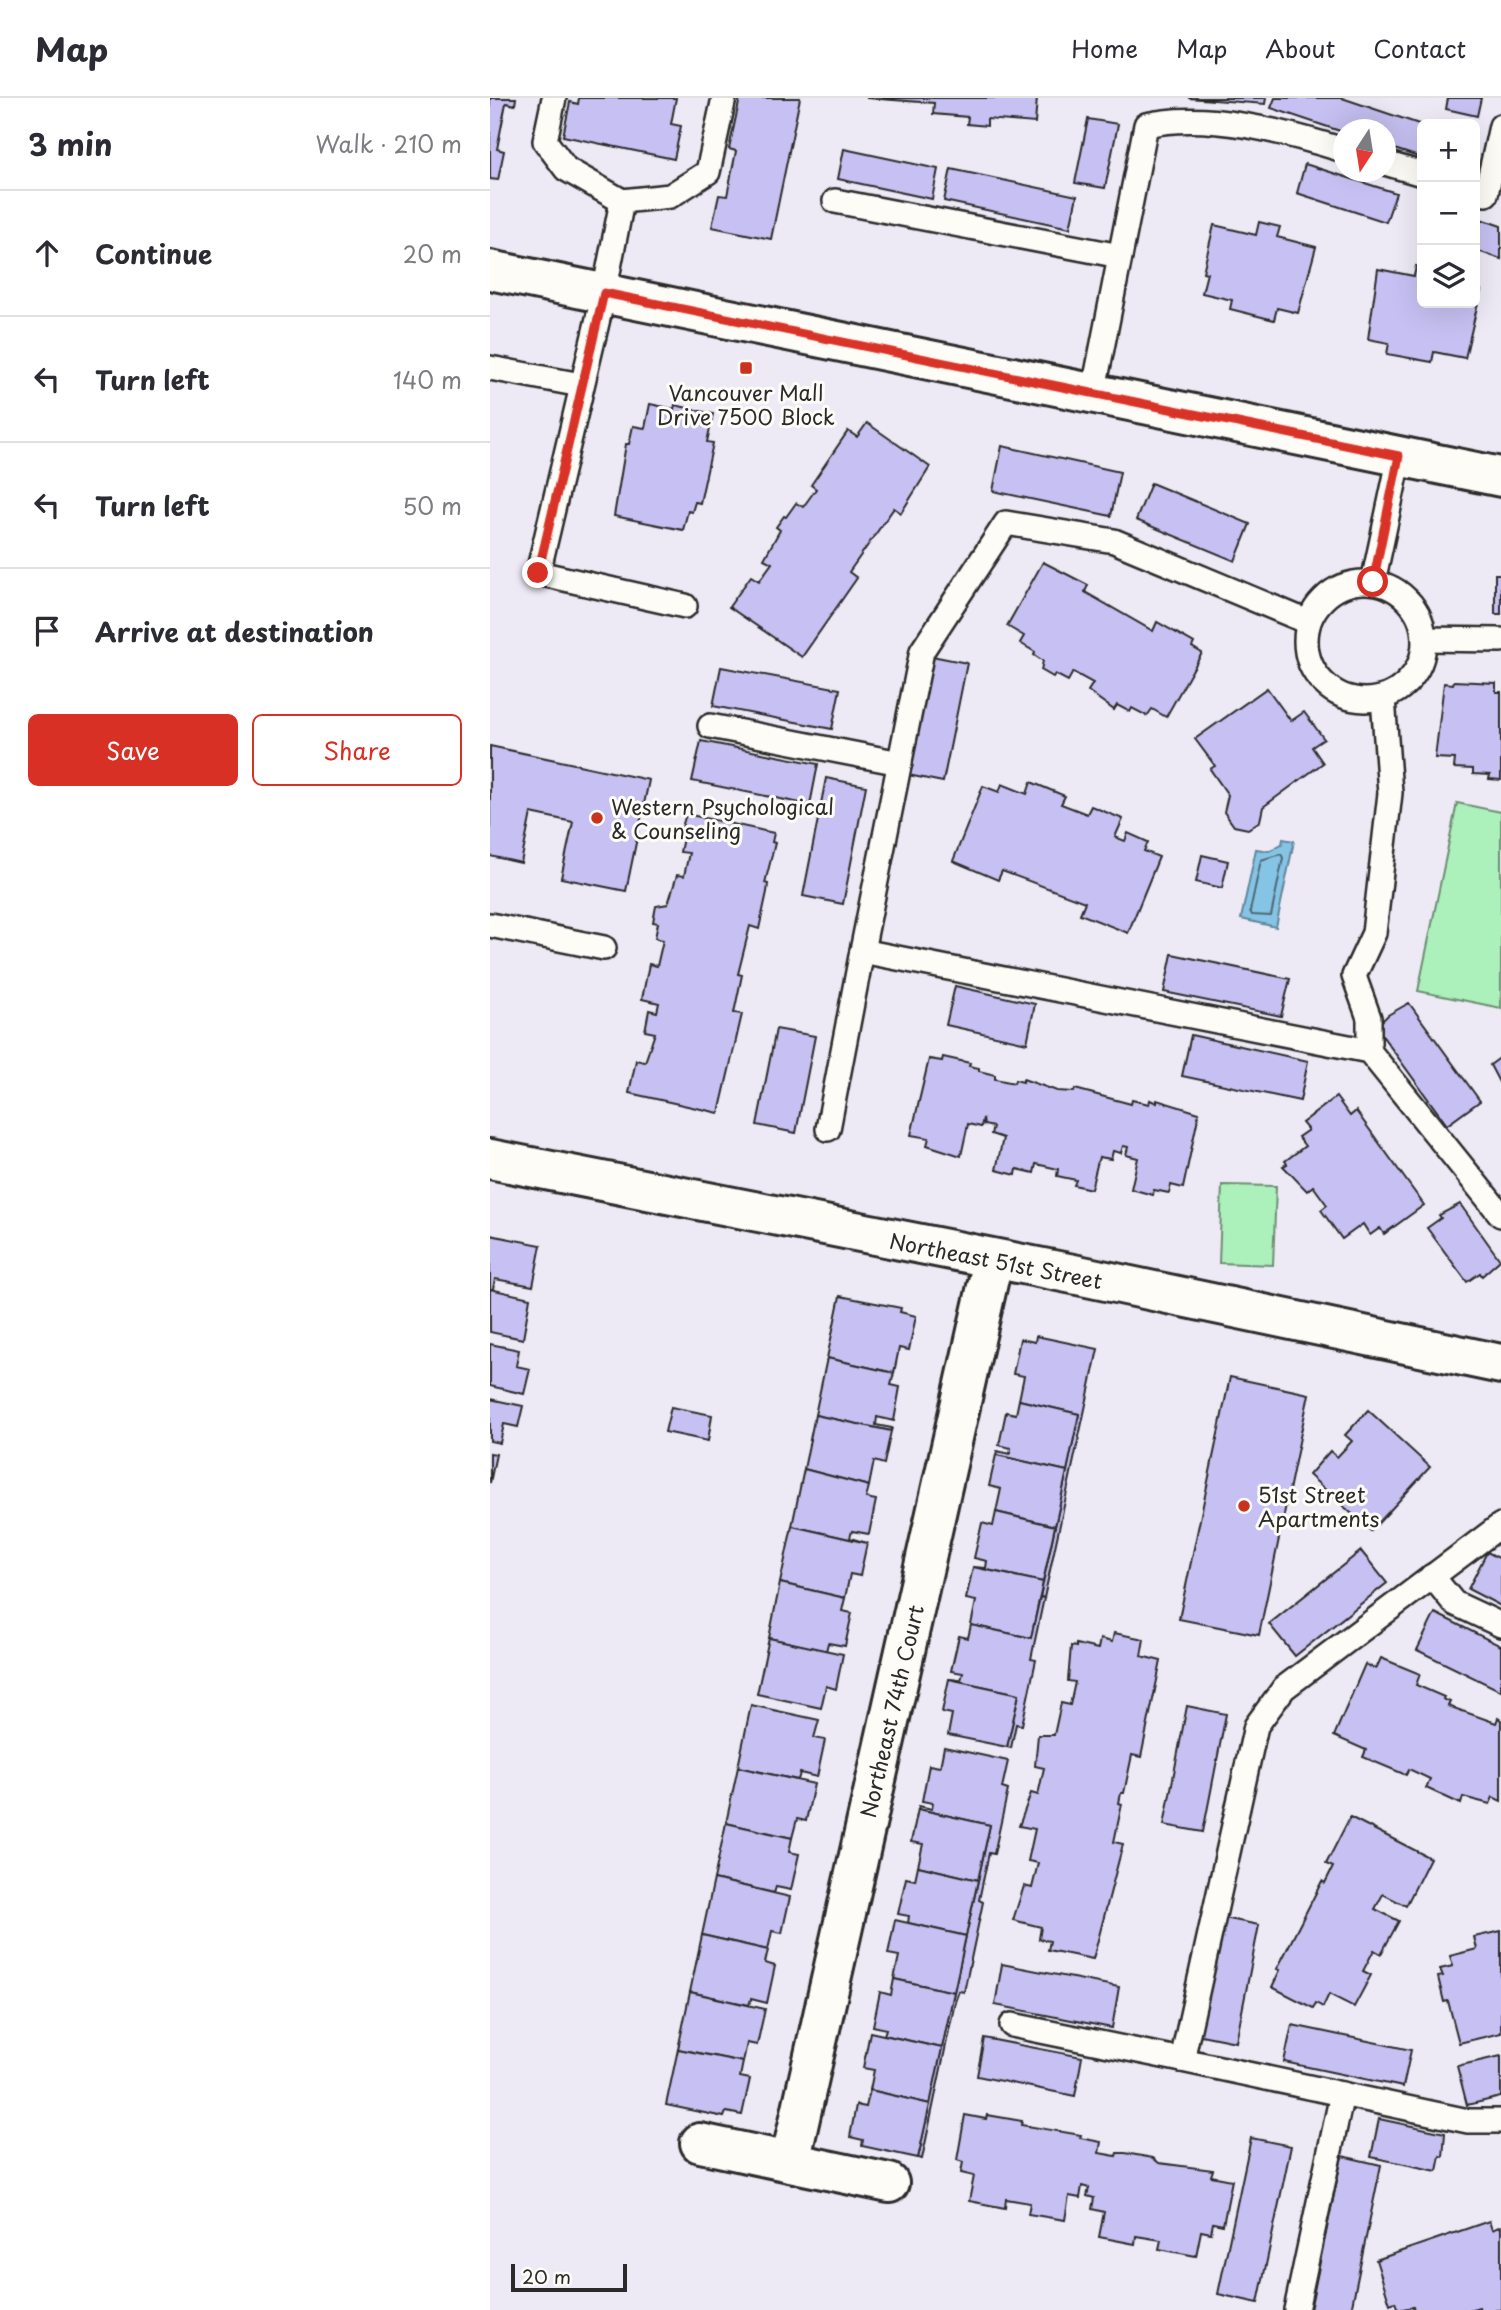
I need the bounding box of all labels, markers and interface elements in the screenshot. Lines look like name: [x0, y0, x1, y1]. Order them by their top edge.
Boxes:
text: Map: [35, 23, 108, 73]
text: Home: [1071, 30, 1138, 66]
text: Map: [1176, 30, 1227, 66]
text: About: [1265, 30, 1335, 66]
text: Contact: [1373, 30, 1466, 66]
north arrow: [1333, 119, 1396, 182]
map controls: [1417, 119, 1480, 308]
button: +: [1417, 119, 1480, 182]
text: 3 min: [28, 121, 113, 166]
text: Walk · 210 m: [315, 126, 462, 161]
button: −: [1417, 182, 1480, 245]
icon: ahead: [28, 234, 66, 272]
text: Continue: [95, 234, 212, 273]
text: 20 m: [403, 236, 462, 271]
button: layers: [1417, 245, 1480, 308]
icon: left: [28, 360, 66, 398]
text: Turn left: [95, 360, 210, 399]
marker: Vancouver Mall Drive 7500 Block: [738, 360, 754, 376]
text: 140 m: [393, 362, 462, 397]
place label: Vancouver Mall Drive 7500 Block: [657, 376, 835, 432]
icon: left: [28, 486, 66, 524]
text: Turn left: [95, 486, 210, 525]
text: 50 m: [402, 488, 462, 523]
route end: [522, 557, 553, 588]
route start: [1357, 566, 1388, 597]
icon: arrive: [28, 612, 66, 650]
text: Arrive at destination: [95, 612, 374, 651]
button: Save: [28, 714, 238, 786]
button: Share: [252, 714, 462, 786]
place label: Western Psychological & Counseling: [611, 790, 834, 846]
marker: Western Psychological & Counseling: [589, 810, 605, 826]
street label: Northeast 51st Street: [887, 1224, 1105, 1296]
place label: 51st Street Apartments: [1258, 1478, 1379, 1534]
marker: 51st Street Apartments: [1236, 1498, 1252, 1514]
street label: Northeast 74th Court: [851, 1601, 931, 1821]
scale bar: [511, 2261, 626, 2293]
text: 20 m: [522, 2262, 571, 2290]

